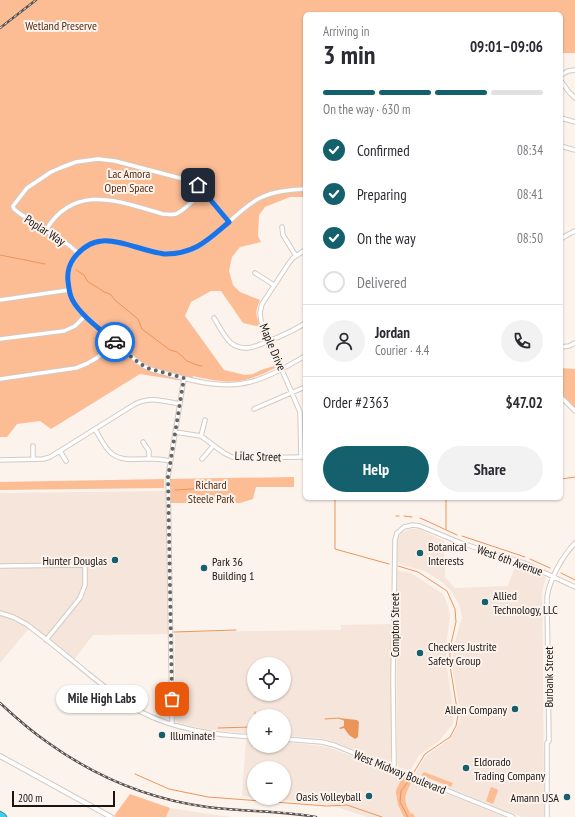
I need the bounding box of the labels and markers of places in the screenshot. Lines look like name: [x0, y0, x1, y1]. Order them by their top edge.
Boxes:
pin: [181, 168, 215, 202]
place label: Botanical Interests: [428, 539, 467, 568]
marker: Botanical Interests: [415, 548, 425, 558]
place label: Hunter Douglas: [43, 553, 107, 568]
place label: Park 36 Building 1: [212, 554, 254, 583]
marker: Hunter Douglas: [110, 555, 120, 565]
marker: Park 36 Building 1: [199, 563, 209, 573]
place label: Allied Technology, LLC: [493, 588, 558, 617]
marker: Allied Technology, LLC: [480, 597, 490, 607]
place label: Checkers Justrite Safety Group: [428, 639, 497, 668]
marker: Checkers Justrite Safety Group: [415, 648, 425, 658]
pin: [155, 682, 189, 716]
callout: Mile High Labs: [56, 685, 148, 713]
place label: Allen Company: [445, 702, 507, 717]
marker: Allen Company: [510, 704, 520, 714]
place label: Illuminate!: [170, 728, 215, 743]
marker: Illuminate!: [157, 730, 167, 740]
place label: Eldorado Trading Company: [474, 754, 546, 783]
marker: Eldorado Trading Company: [461, 763, 471, 773]
place label: Oasis Volleyball: [296, 789, 361, 804]
place label: Amann USA: [511, 790, 559, 805]
marker: Oasis Volleyball: [364, 791, 374, 801]
marker: Amann USA: [562, 792, 572, 802]

